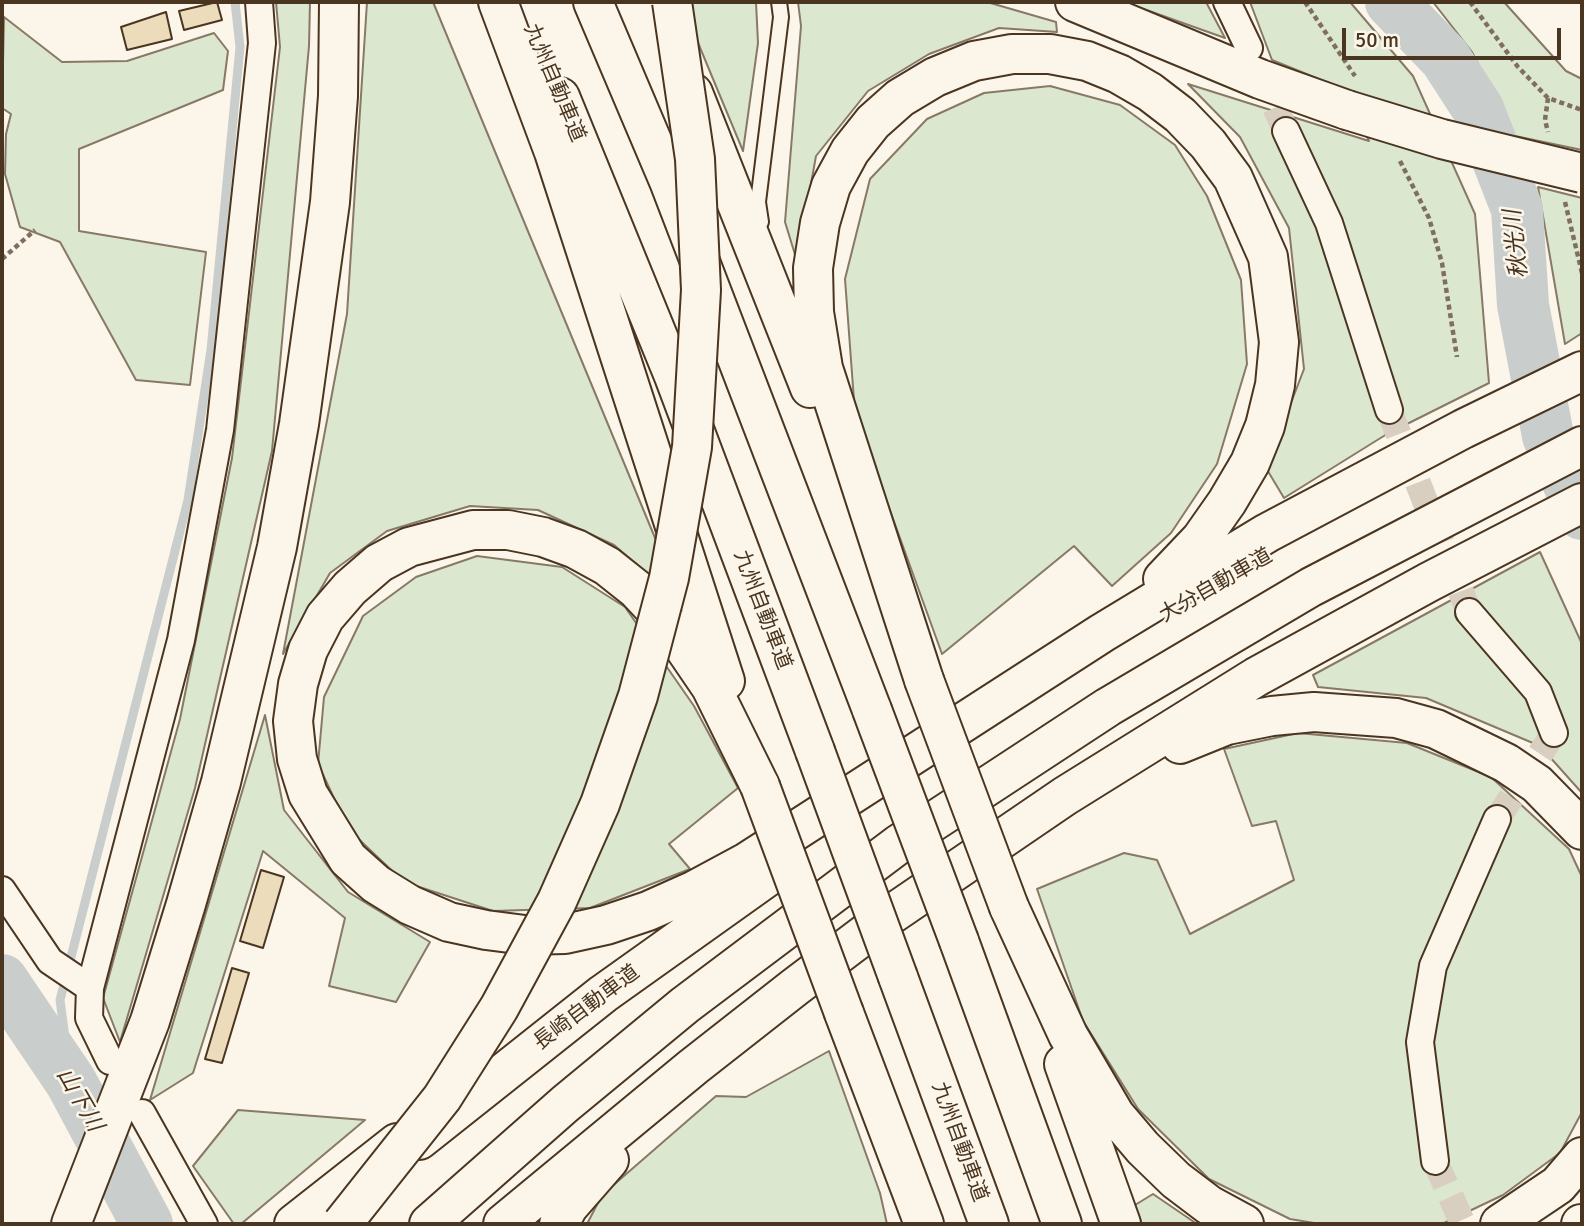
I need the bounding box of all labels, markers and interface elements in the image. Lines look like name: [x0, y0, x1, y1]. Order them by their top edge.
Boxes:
scale bar: [1346, 14, 1565, 58]
street label: 九州自動車道: [518, 20, 590, 146]
text: 50 m: [1355, 27, 1399, 53]
water label: 秋光川: [1500, 208, 1534, 280]
street label: 大分自動車道: [1155, 544, 1277, 628]
street label: 九州自動車道: [728, 547, 796, 673]
street label: 長崎自動車道: [529, 960, 645, 1056]
water label: 山下川: [50, 1063, 108, 1137]
street label: 九州自動車道: [926, 1078, 992, 1206]

